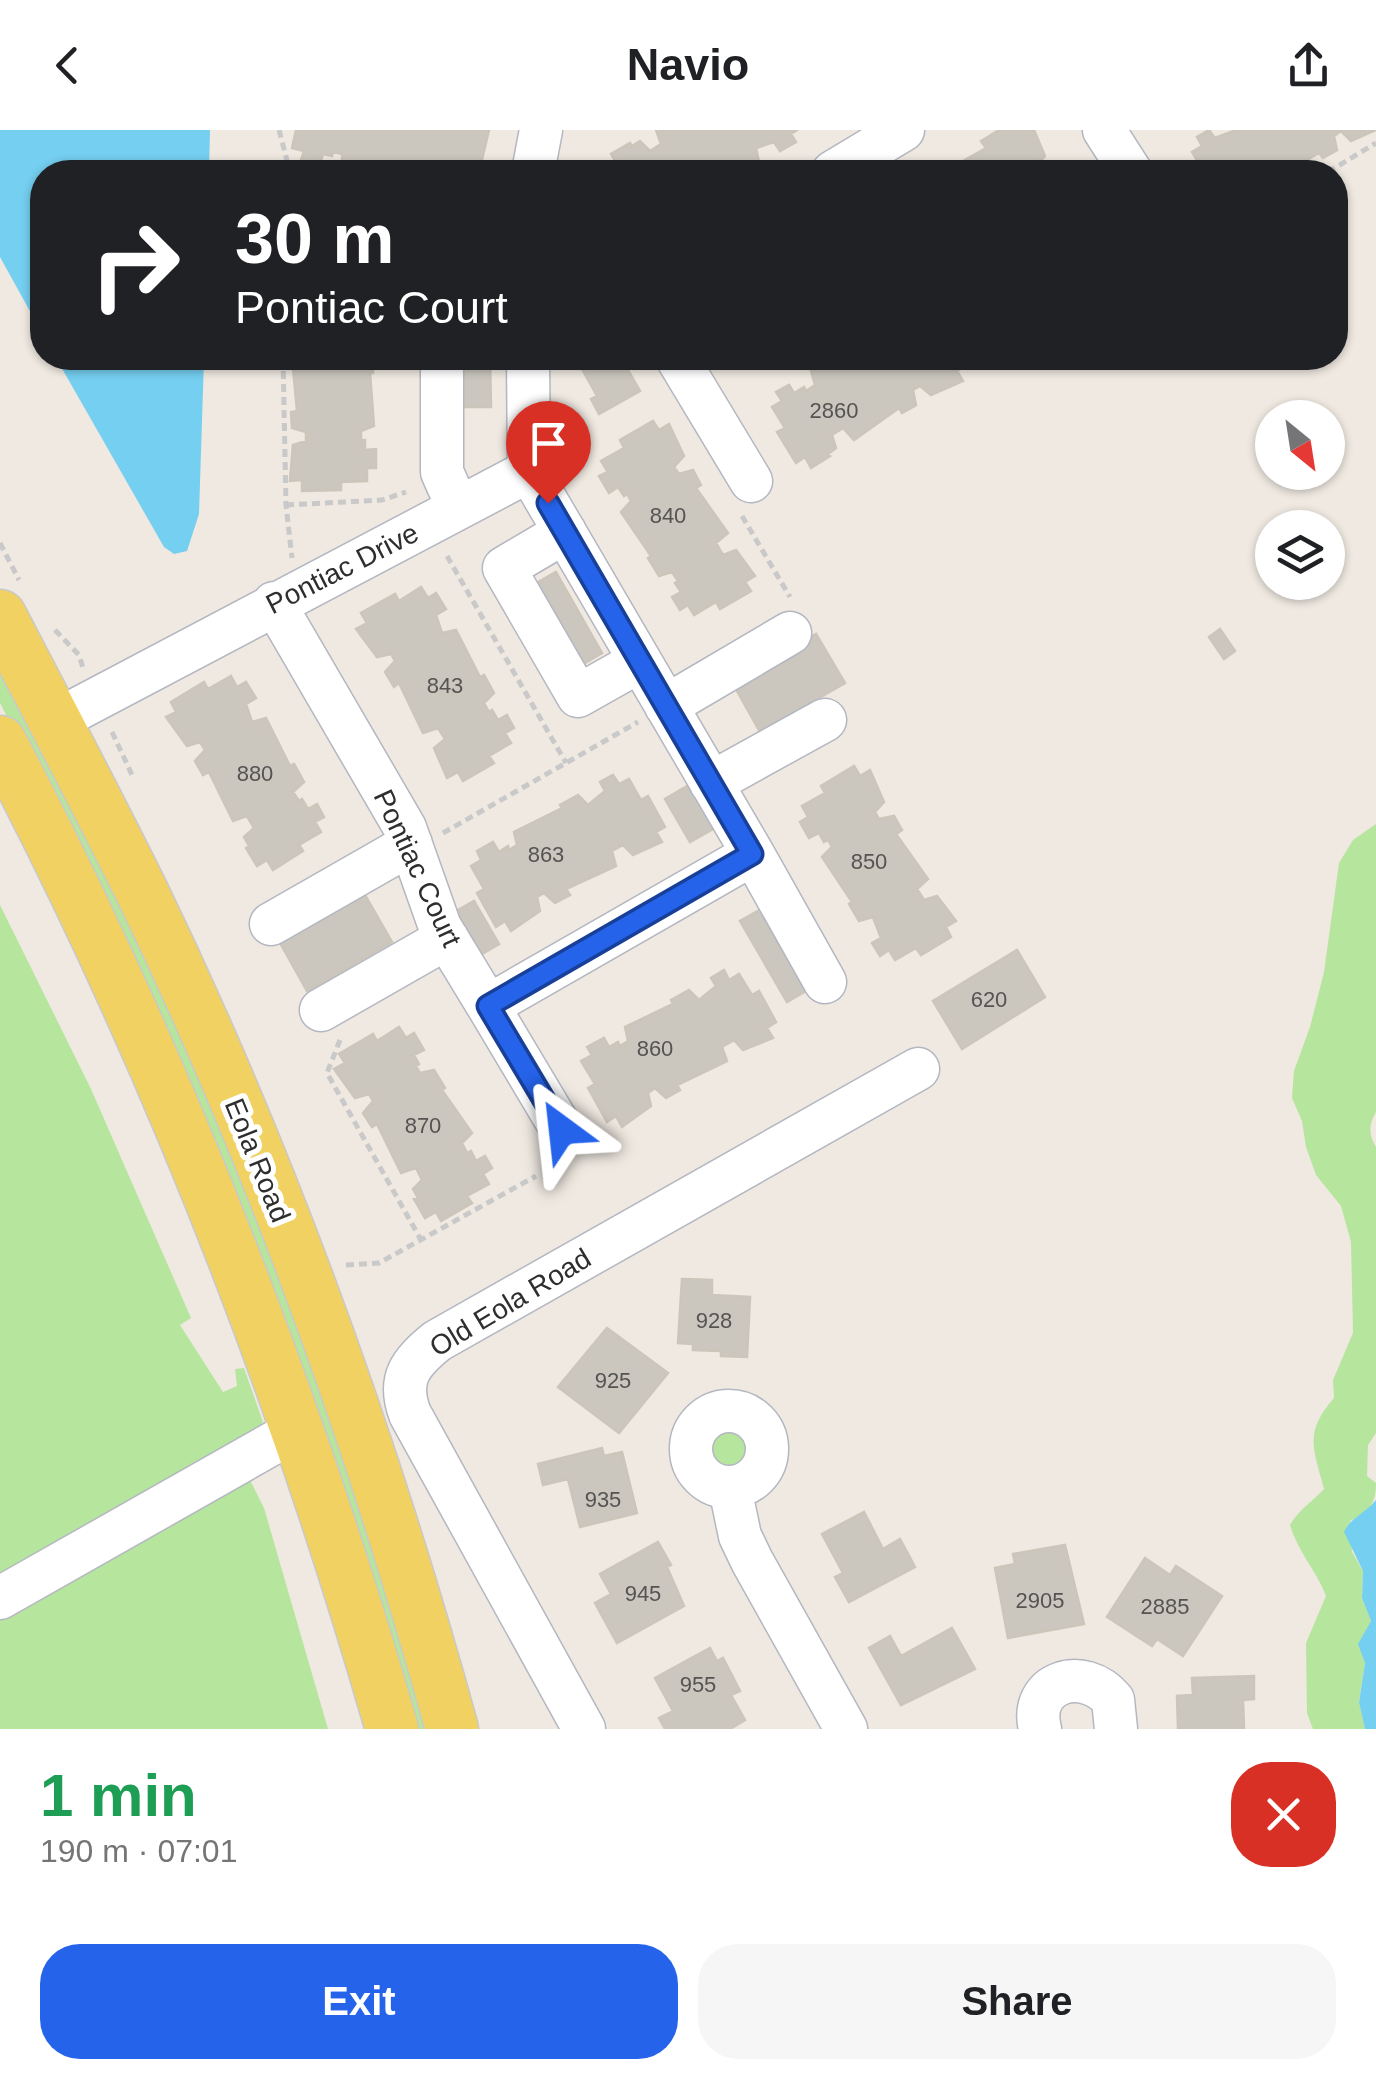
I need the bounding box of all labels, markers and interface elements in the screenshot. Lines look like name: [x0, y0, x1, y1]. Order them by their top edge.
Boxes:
icon: back: [40, 38, 95, 93]
icon: share: [1281, 38, 1336, 93]
text: Navio: [627, 39, 749, 90]
icon: right: [70, 200, 200, 330]
text: 30 m: [235, 200, 395, 278]
text: Pontiac Court: [235, 282, 508, 333]
house number: 2860: [810, 398, 858, 423]
north arrow: [1255, 400, 1345, 490]
map controls: [1255, 400, 1345, 600]
pin: [506, 401, 591, 504]
icon: arrive: [521, 416, 576, 471]
house number: 840: [650, 503, 686, 528]
button: layers: [1255, 510, 1345, 600]
street label: Pontiac Drive: [261, 517, 423, 620]
house number: 843: [427, 673, 463, 698]
house number: 880: [237, 761, 273, 786]
street label: Pontiac Court: [368, 785, 468, 952]
house number: 863: [528, 842, 564, 867]
house number: 850: [851, 849, 887, 874]
house number: 620: [971, 987, 1007, 1012]
house number: 860: [637, 1036, 673, 1061]
position arrow: [510, 1078, 614, 1182]
street label: Eola Road: [219, 1094, 296, 1227]
house number: 870: [405, 1113, 441, 1138]
street label: Old Eola Road: [424, 1242, 596, 1363]
house number: 928: [696, 1308, 732, 1333]
house number: 925: [595, 1368, 631, 1393]
house number: 935: [585, 1487, 621, 1512]
house number: 945: [625, 1581, 661, 1606]
house number: 2905: [1016, 1588, 1064, 1613]
house number: 2885: [1141, 1594, 1189, 1619]
house number: 955: [680, 1672, 716, 1697]
text: 1 min: [40, 1762, 197, 1829]
button: close: [1231, 1762, 1336, 1867]
text: 190 m · 07:01: [40, 1833, 237, 1869]
button: Exit: [40, 1944, 678, 2059]
button: Share: [698, 1944, 1336, 2059]

